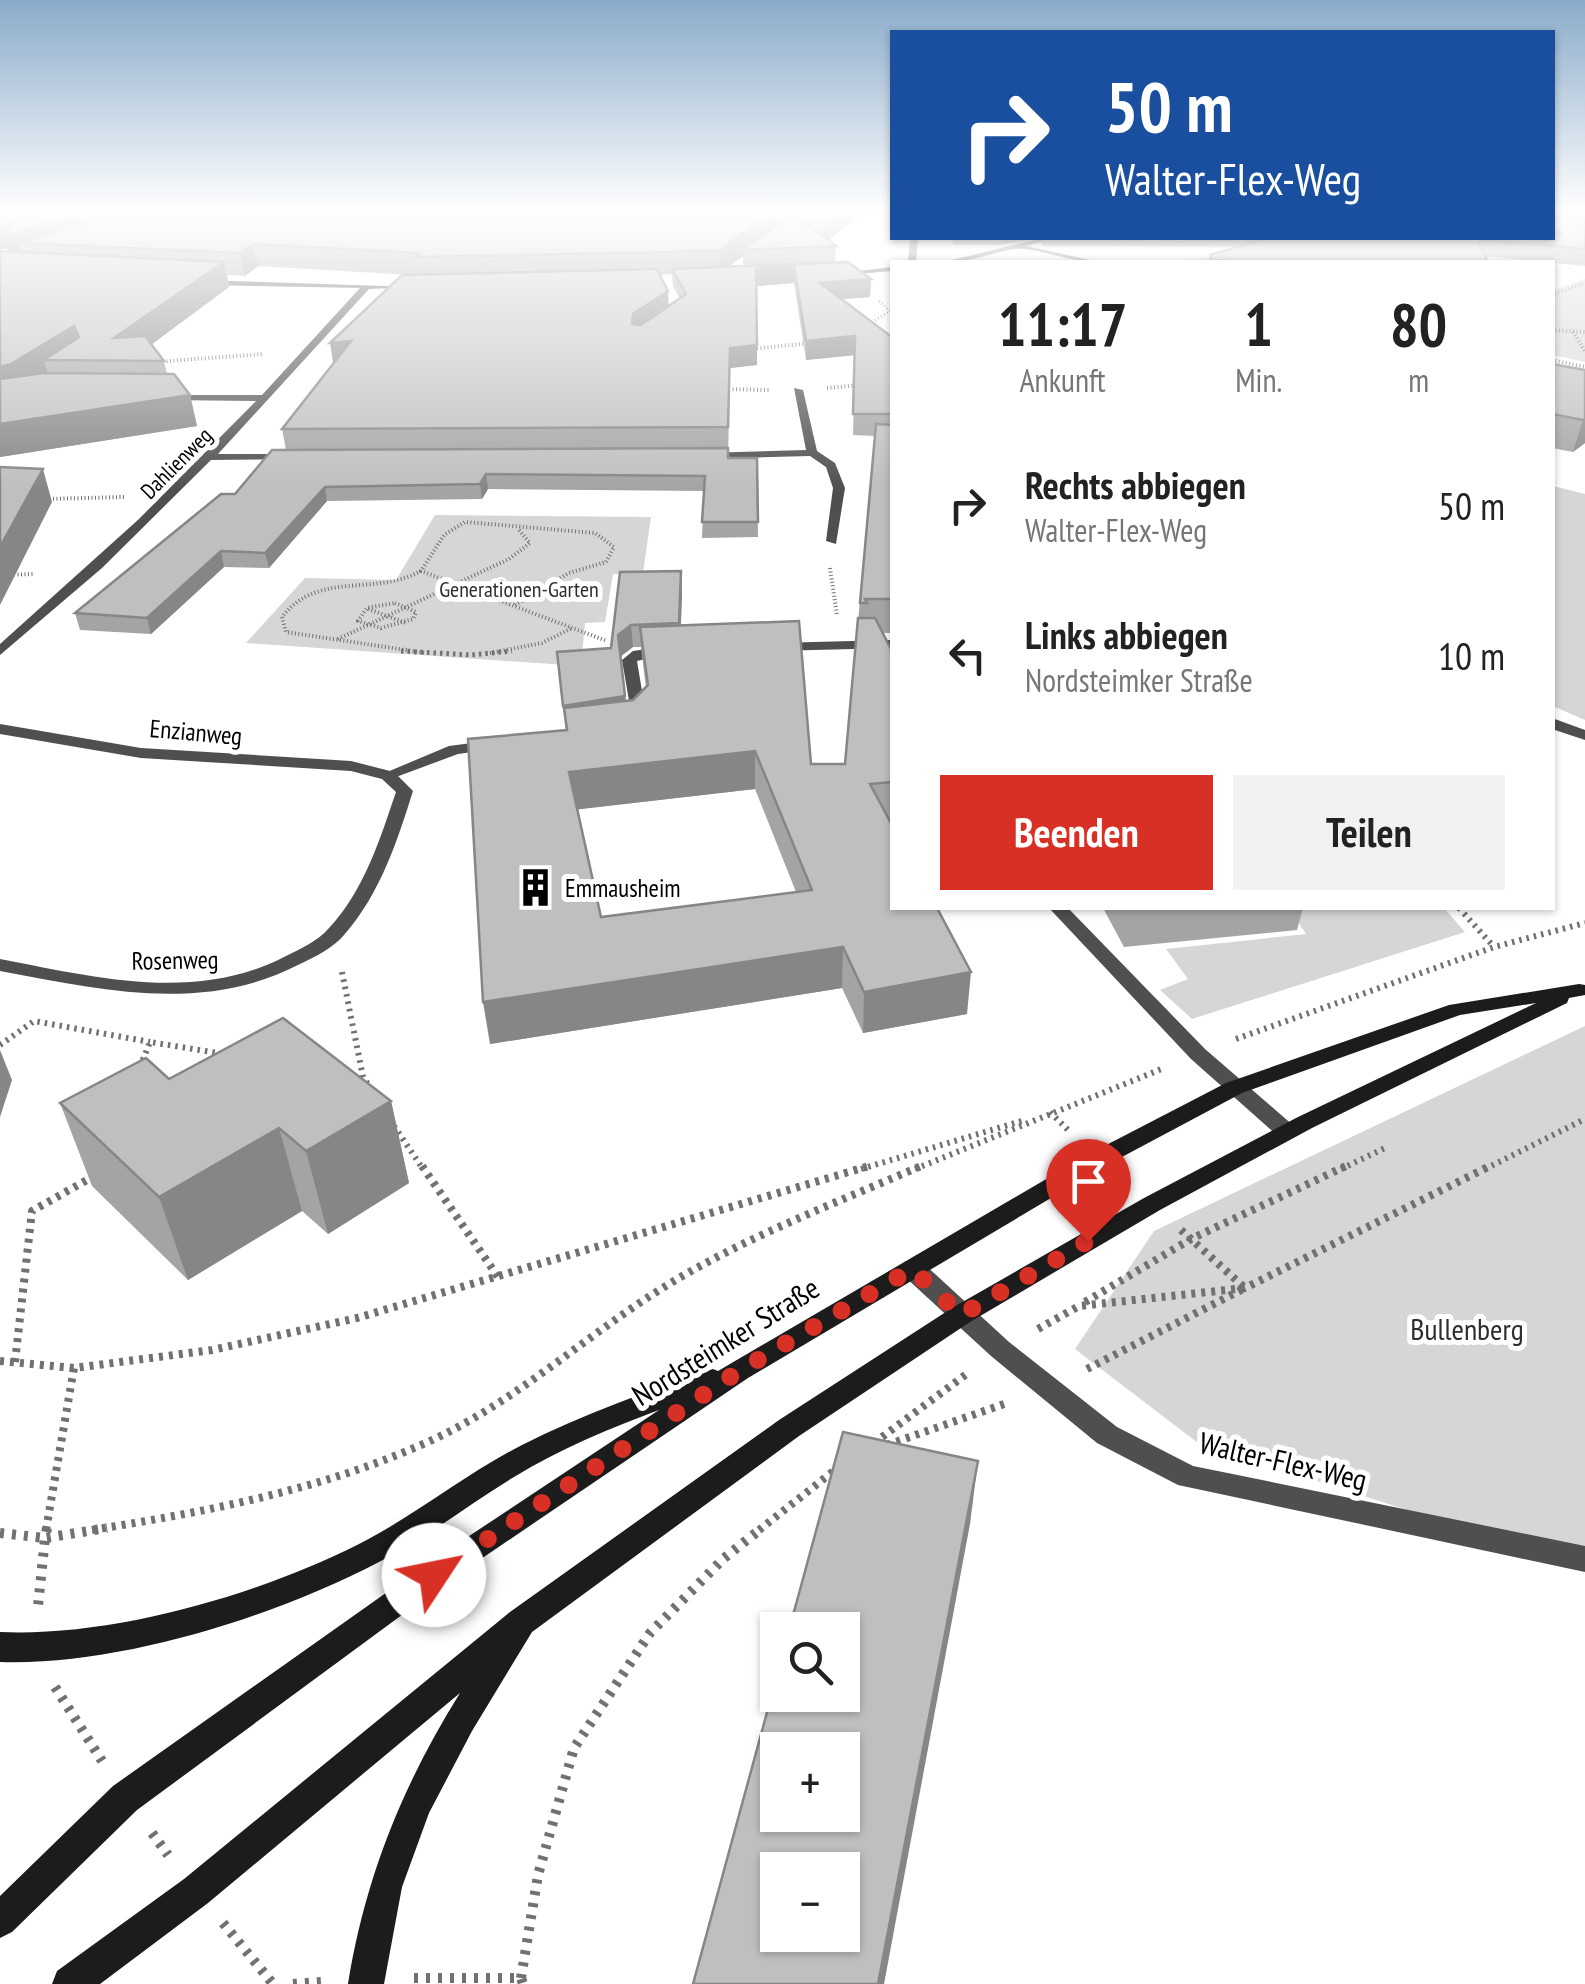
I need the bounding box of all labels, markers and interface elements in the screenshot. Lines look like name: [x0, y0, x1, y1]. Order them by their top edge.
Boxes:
text: 50 m: [1105, 61, 1233, 151]
icon: right: [940, 70, 1070, 200]
text: Walter-Flex-Weg: [1105, 149, 1361, 207]
text: 11:17: [998, 285, 1127, 363]
text: 1: [1244, 285, 1273, 363]
text: 80: [1390, 285, 1447, 363]
text: Ankunft: [1019, 359, 1106, 401]
text: Min.: [1235, 359, 1282, 401]
text: m: [1408, 359, 1429, 401]
street label: Dahlienweg: [134, 421, 218, 505]
text: Rechts abbiegen: [1025, 460, 1246, 509]
icon: right: [940, 478, 995, 533]
text: 50 m: [1438, 481, 1505, 530]
text: Walter-Flex-Weg: [1025, 509, 1207, 551]
park label: Generationen-Garten: [439, 575, 599, 603]
text: Links abbiegen: [1025, 610, 1228, 659]
icon: left: [940, 628, 995, 683]
text: 10 m: [1438, 631, 1505, 680]
text: Nordsteimker Straße: [1025, 659, 1253, 701]
street label: Enzianweg: [149, 712, 243, 752]
button: Beenden: [940, 775, 1213, 890]
button: Teilen: [1233, 775, 1505, 890]
building icon: Emmausheim: [514, 867, 556, 909]
place label: Emmausheim: [565, 872, 681, 904]
street label: Rosenweg: [131, 943, 219, 977]
pin: [1046, 1139, 1131, 1242]
icon: arrive: [1061, 1154, 1116, 1209]
street label: Nordsteimker Straße: [624, 1268, 826, 1414]
park label: Bullenberg: [1410, 1309, 1524, 1348]
street label: Walter-Flex-Weg: [1196, 1422, 1371, 1499]
position arrow: [382, 1523, 486, 1627]
map controls: [760, 1612, 860, 1952]
button: search: [760, 1612, 860, 1712]
button: +: [760, 1732, 860, 1832]
button: −: [760, 1852, 860, 1952]

